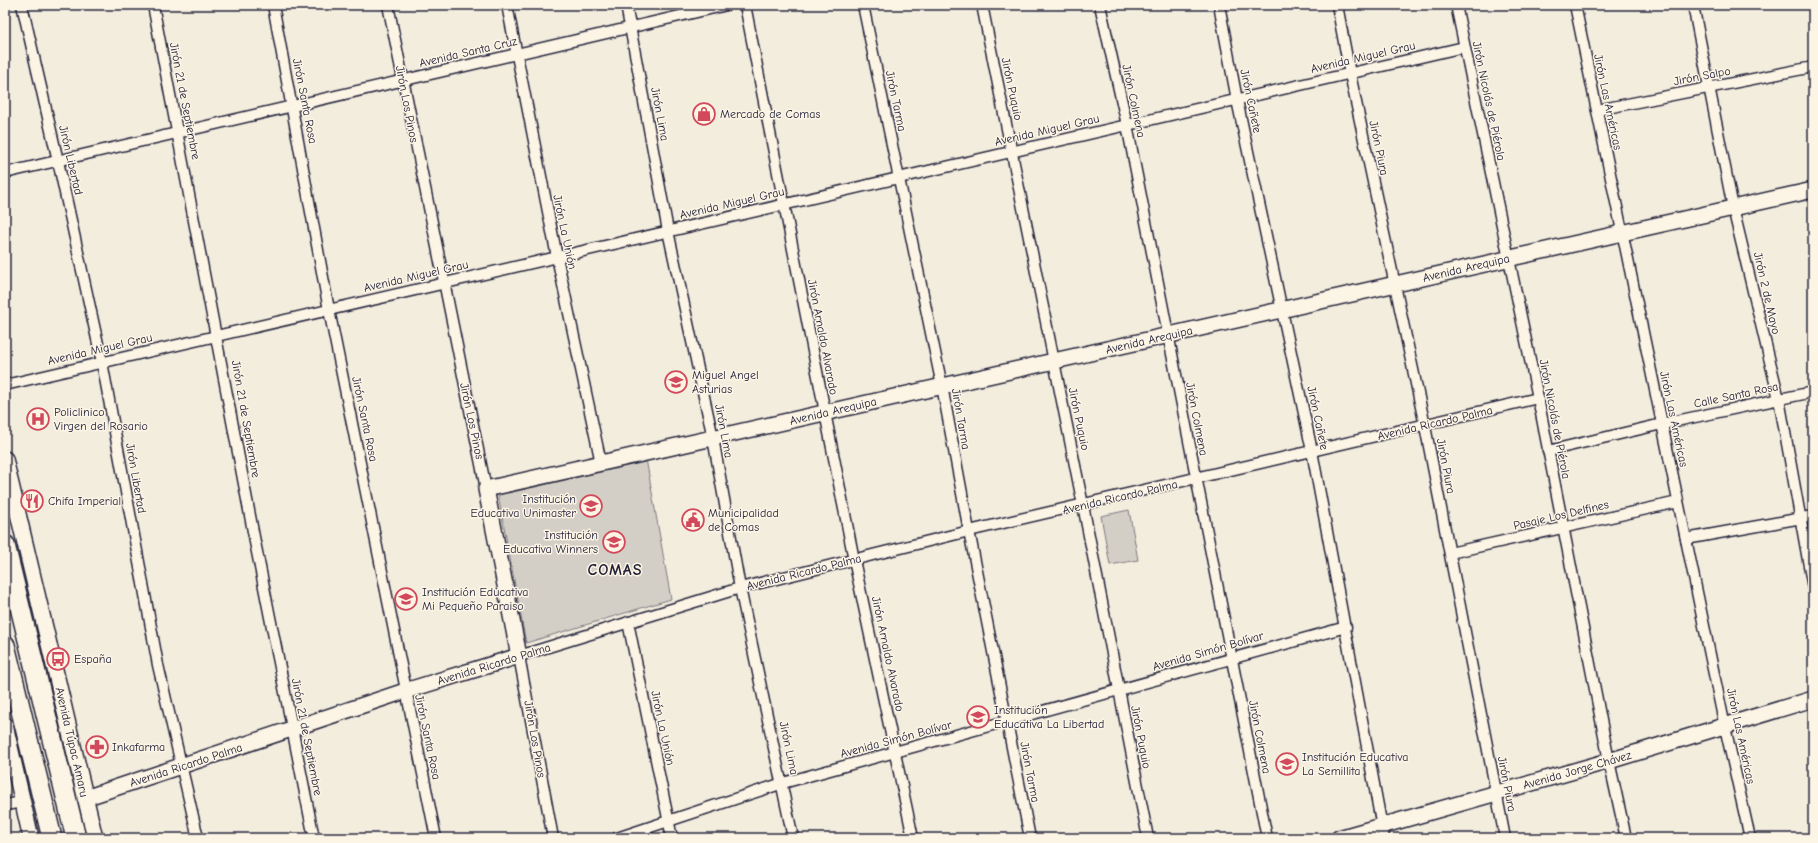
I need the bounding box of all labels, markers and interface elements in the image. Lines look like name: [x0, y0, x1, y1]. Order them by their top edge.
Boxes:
street label: Avenida Santa Cruz: [418, 34, 519, 70]
street label: Avenida Miguel Grau: [1309, 38, 1417, 76]
street label: Jirón Nicolás de Piérola: [1469, 40, 1509, 162]
street label: Jirón 21 de Septiembre: [167, 41, 203, 161]
street label: Jirón Las Américas: [1591, 53, 1625, 151]
street label: Jirón Puquio: [999, 56, 1025, 122]
street label: Jirón Santa Rosa: [290, 57, 320, 145]
street label: Jirón Colmena: [1119, 63, 1149, 139]
street label: Jirón Los Pinos: [393, 64, 421, 144]
street label: Jirón Salpo: [1672, 64, 1732, 88]
street label: Jirón Cañete: [1237, 68, 1265, 134]
street label: Jirón Tarma: [883, 69, 909, 133]
street label: Jirón Lima: [648, 86, 672, 142]
shop icon: Mercado de Comas: [691, 101, 717, 127]
place label: Mercado de Comas: [720, 107, 820, 121]
street label: Avenida Miguel Grau: [993, 111, 1101, 149]
street label: Jirón Piura: [1366, 119, 1392, 177]
street label: Jirón Libertad: [56, 124, 86, 196]
street label: Avenida Miguel Grau: [678, 184, 786, 222]
street label: Jirón La Unión: [550, 193, 580, 271]
street label: Jirón 2 de Mayo: [1751, 250, 1783, 336]
street label: Avenida Arequipa: [1421, 251, 1511, 285]
street label: Avenida Miguel Grau: [362, 257, 470, 295]
street label: Jirón Arnaldo Alvarado: [805, 278, 841, 396]
street label: Avenida Arequipa: [1104, 323, 1194, 357]
street label: Avenida Miguel Grau: [46, 330, 154, 368]
street label: Jirón Nicolás de Piérola: [1537, 358, 1573, 480]
street label: Jirón 21 de Septiembre: [229, 359, 263, 479]
place label: Miguel Angel Asturias: [692, 368, 759, 396]
school or university icon: Miguel Angel Asturias: [663, 369, 689, 395]
street label: Jirón Las Américas: [1657, 370, 1691, 468]
street label: Jirón Santa Rosa: [349, 375, 381, 463]
street label: Calle Santa Rosa: [1692, 379, 1780, 411]
street label: Jirón Los Pinos: [457, 381, 487, 461]
street label: Jirón Colmena: [1183, 381, 1211, 457]
street label: Jirón Cañete: [1304, 385, 1332, 451]
street label: Jirón Puquio: [1066, 386, 1092, 452]
street label: Jirón Tarma: [949, 387, 973, 451]
street label: Avenida Arequipa: [788, 394, 878, 428]
street label: Jirón Lima: [712, 403, 736, 459]
street label: Avenida Ricardo Palma: [1376, 403, 1494, 443]
place label: Policlinico Virgen del Rosario: [54, 405, 148, 433]
hospital icon: Policlinico Virgen del Rosario: [25, 406, 51, 432]
street label: Jirón Piura: [1434, 437, 1458, 495]
street label: Jirón Libertad: [123, 442, 149, 514]
street label: Avenida Ricardo Palma: [1061, 477, 1179, 517]
restaurant icon: Chifa Imperial: [19, 488, 45, 514]
place label: Institución Educativa Unimaster: [471, 492, 576, 520]
school or university icon: Institución Educativa Unimaster: [578, 493, 604, 519]
place label: Chifa Imperial: [48, 494, 121, 508]
street label: Pasaje Los Delfines: [1512, 497, 1610, 533]
place label: Municipalidad de Comas: [708, 506, 779, 534]
public building icon: Municipalidad de Comas: [680, 507, 706, 533]
place label: Institución Educativa Winners: [503, 528, 598, 556]
school or university icon: Institución Educativa Winners: [601, 529, 627, 555]
street label: Avenida Ricardo Palma: [745, 551, 863, 593]
district label: COMAS: [588, 561, 642, 579]
place label: Institución Educativa Mi Pequeño Paraiso: [422, 585, 528, 613]
school or university icon: Institución Educativa Mi Pequeño Paraiso: [393, 586, 419, 612]
street label: Jirón Arnaldo Alvarado: [869, 595, 907, 713]
street label: Avenida Simón Bolívar: [1151, 628, 1265, 674]
street label: Avenida Ricardo Palma: [436, 640, 552, 688]
bus stop icon: España: [45, 646, 71, 672]
place label: España: [74, 652, 112, 666]
street label: Jirón 21 de Septiembre: [289, 677, 325, 797]
street label: Avenida Túpac Amaru: [53, 686, 91, 798]
street label: Jirón Las Américas: [1724, 687, 1758, 785]
street label: Jirón La Unión: [648, 689, 678, 767]
street label: Jirón Santa Rosa: [412, 693, 444, 781]
street label: Jirón Los Pinos: [521, 699, 549, 779]
street label: Jirón Colmena: [1246, 699, 1274, 775]
place label: Institución Educativa La Libertad: [994, 703, 1104, 731]
school or university icon: Institución Educativa La Libertad: [965, 704, 991, 730]
street label: Jirón Puquio: [1128, 704, 1154, 770]
street label: Avenida Simón Bolívar: [839, 717, 953, 761]
street label: Jirón Lima: [776, 720, 802, 776]
pharmacy icon: Inkafarma: [84, 734, 110, 760]
place label: Inkafarma: [112, 740, 165, 754]
street label: Avenida Ricardo Palma: [128, 740, 244, 790]
street label: Jirón Tarma: [1017, 740, 1043, 804]
street label: Avenida Jorge Chávez: [1521, 748, 1634, 792]
place label: Institución Educativa La Semillita: [1302, 750, 1408, 778]
school or university icon: Institución Educativa La Semillita: [1274, 751, 1300, 777]
street label: Jirón Piura: [1495, 755, 1519, 813]

